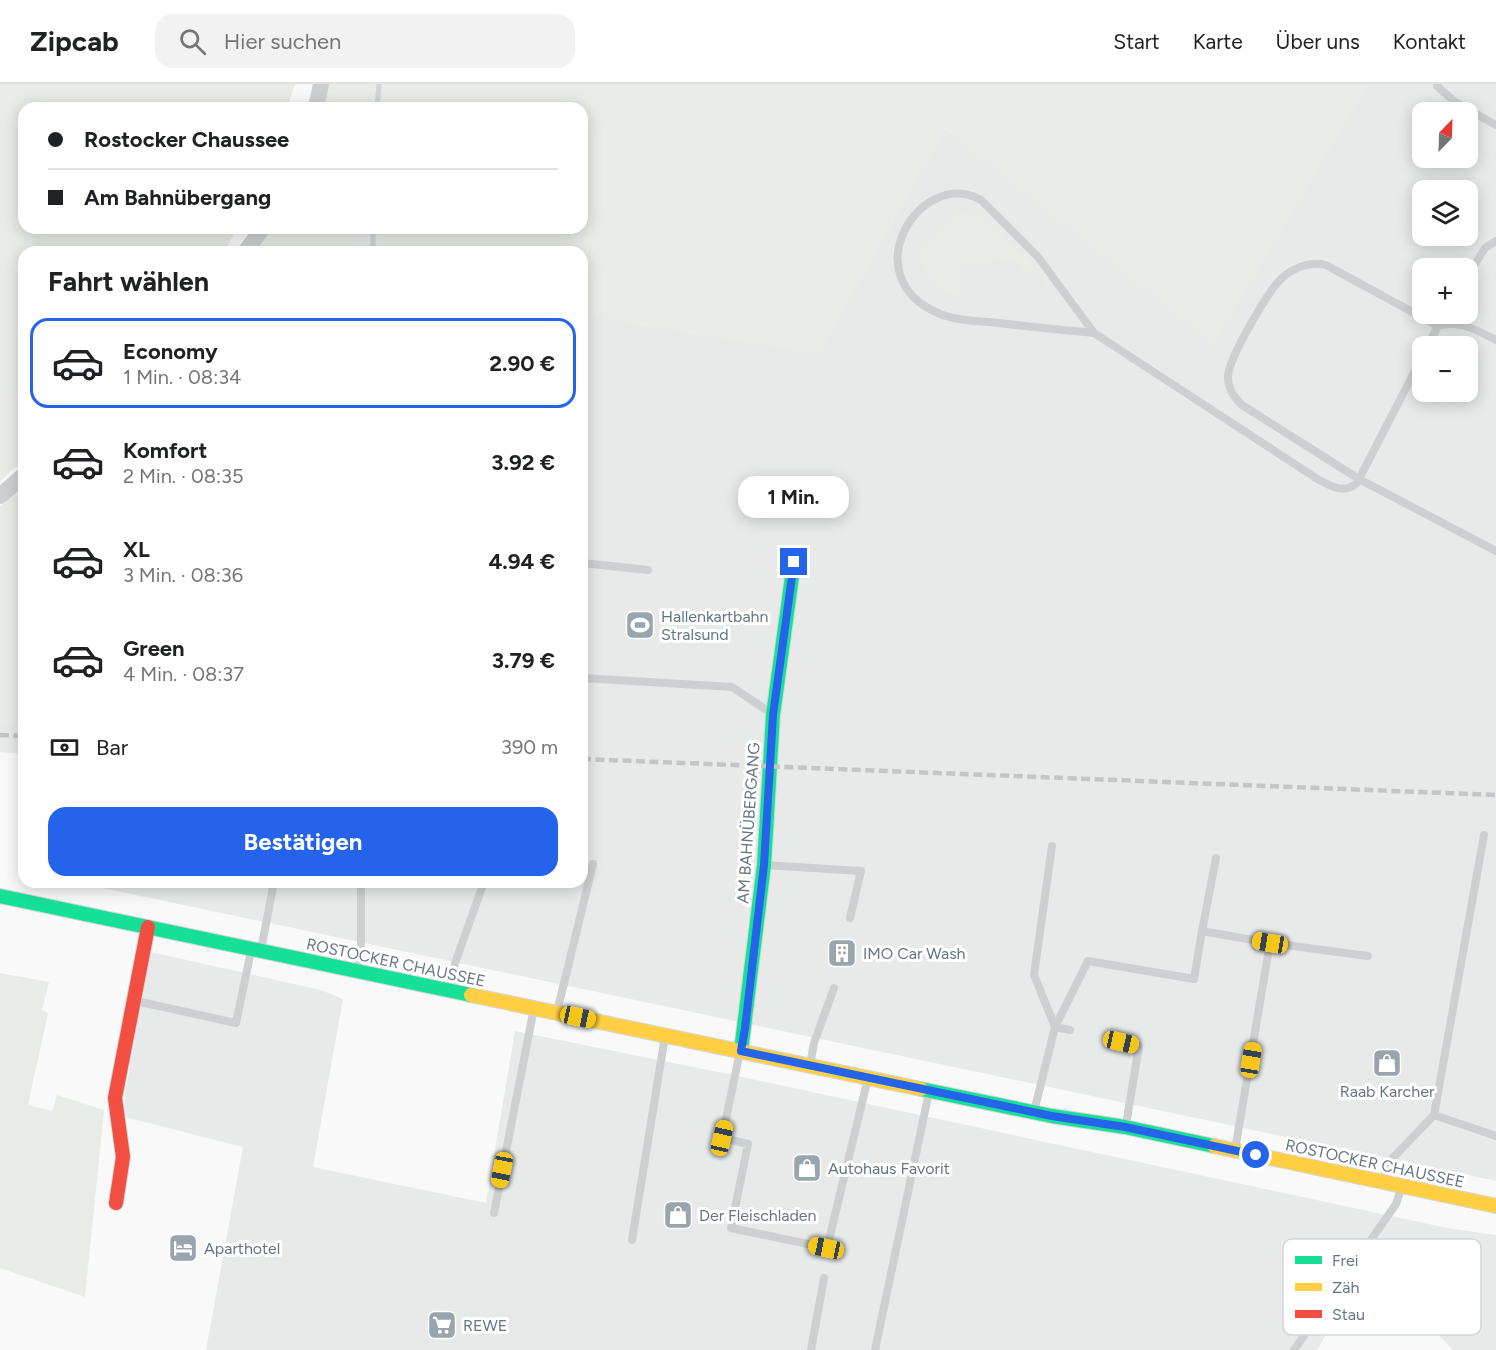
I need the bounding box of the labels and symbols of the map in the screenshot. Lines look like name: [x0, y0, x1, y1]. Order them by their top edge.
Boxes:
north arrow: [1412, 102, 1478, 168]
callout: 1 Min.: [738, 475, 850, 517]
route end: [780, 548, 807, 575]
place label: Hallenkartbahn Stralsund: [661, 607, 769, 644]
sports icon: Hallenkartbahn Stralsund: [624, 609, 656, 641]
street label: AM BAHNÜBERGANG: [733, 742, 764, 904]
car: [1251, 931, 1289, 955]
street label: ROSTOCKER CHAUSSEE: [305, 934, 487, 991]
building icon: IMO Car Wash: [826, 937, 858, 969]
place label: IMO Car Wash: [863, 944, 966, 963]
car: [559, 1004, 597, 1030]
car: [1101, 1029, 1141, 1055]
car: [1239, 1041, 1263, 1079]
shop icon: Raab Karcher: [1371, 1047, 1403, 1079]
place label: Raab Karcher: [1340, 1082, 1435, 1101]
car: [709, 1118, 735, 1158]
street label: ROSTOCKER CHAUSSEE: [1284, 1135, 1466, 1192]
route start: [1242, 1141, 1269, 1168]
car: [490, 1151, 514, 1189]
shop icon: Autohaus Favorit: [791, 1152, 823, 1184]
place label: Autohaus Favorit: [828, 1159, 950, 1178]
shop icon: Der Fleischladen: [662, 1199, 694, 1231]
place label: Der Fleischladen: [699, 1206, 817, 1225]
hotel icon: Aparthotel: [167, 1232, 199, 1264]
car: [807, 1235, 845, 1261]
place label: Aparthotel: [204, 1239, 280, 1258]
legend: [1283, 1239, 1481, 1335]
text: Frei: [1332, 1251, 1358, 1270]
text: Zäh: [1332, 1278, 1359, 1297]
text: Stau: [1332, 1305, 1365, 1324]
supermarket icon: REWE: [426, 1309, 458, 1341]
place label: REWE: [463, 1316, 507, 1335]

